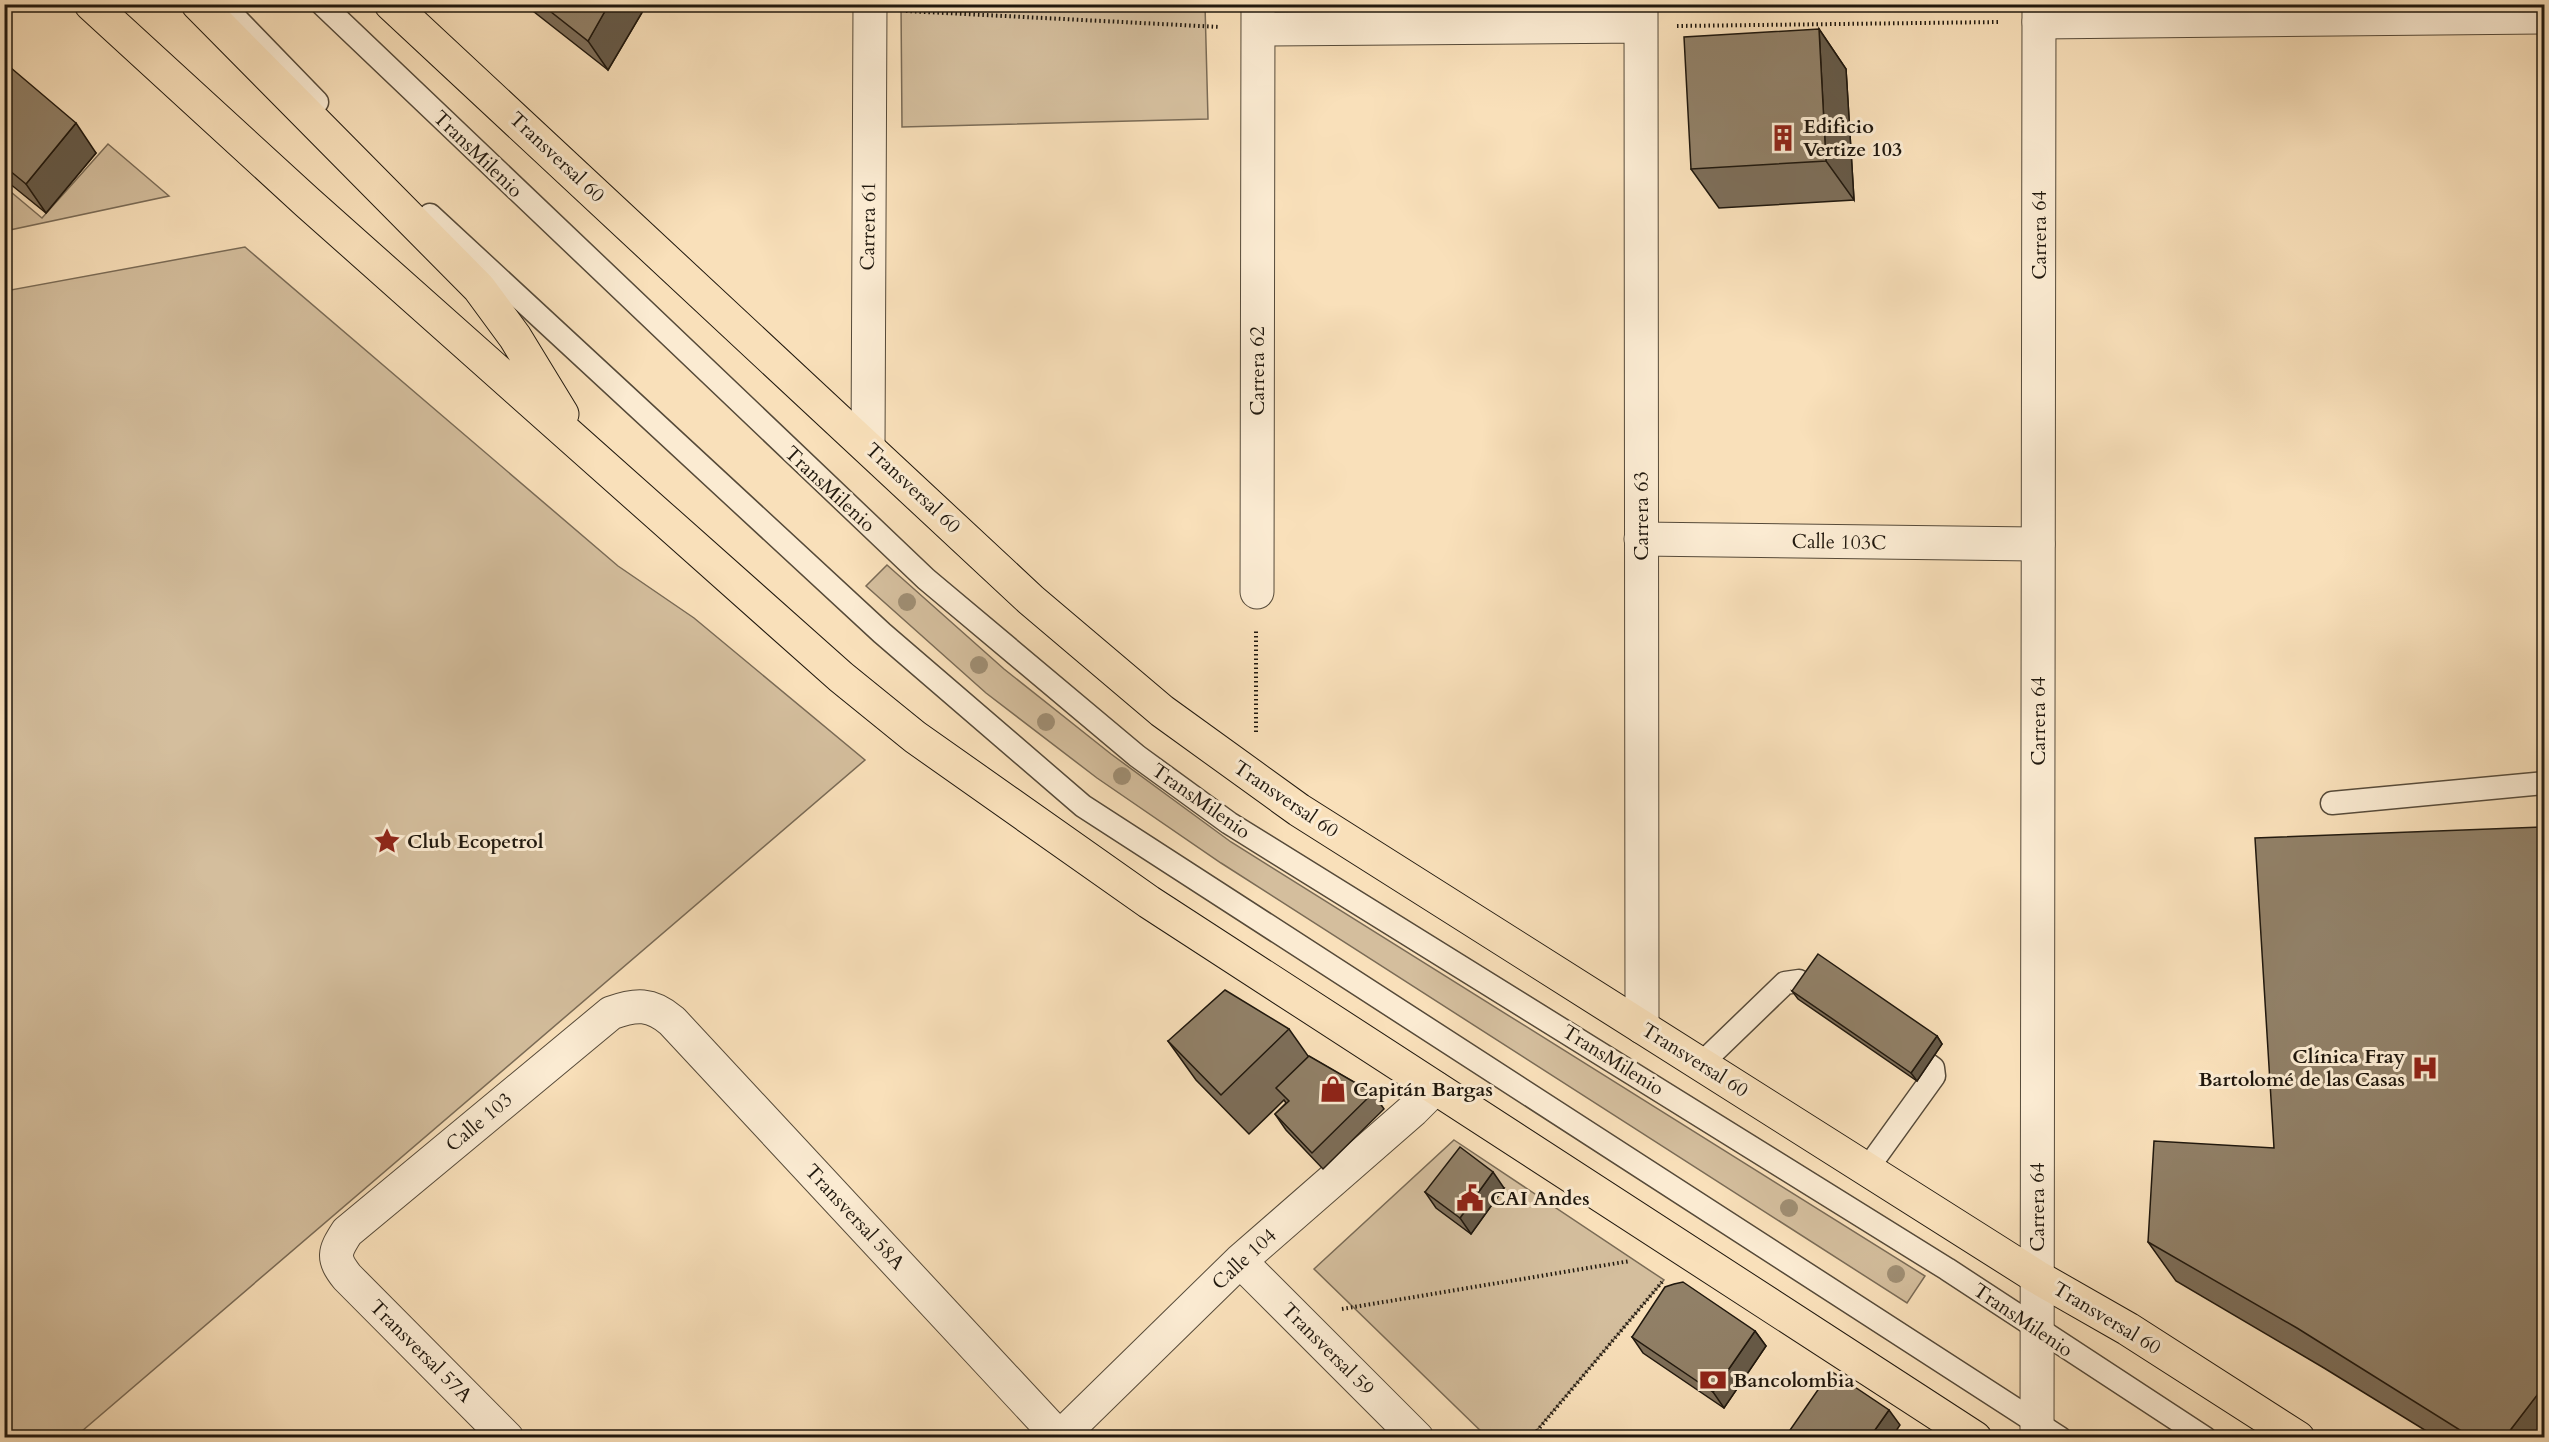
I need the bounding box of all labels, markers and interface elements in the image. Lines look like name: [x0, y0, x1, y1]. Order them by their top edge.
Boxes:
street label: TransMilenio: [427, 104, 529, 204]
street label: Transversal 60: [503, 106, 611, 208]
place label: Edificio Vertize 103: [1803, 113, 1902, 163]
building icon: Edificio Vertize 103: [1768, 123, 1798, 153]
street label: Carrera 61: [854, 181, 882, 271]
street label: Carrera 64: [2026, 190, 2053, 280]
street label: Carrera 62: [1244, 326, 1271, 416]
street label: Transversal 60: [859, 437, 967, 539]
street label: TransMilenio: [779, 440, 881, 538]
street label: Carrera 63: [1628, 471, 1655, 561]
street label: Calle 103C: [1791, 528, 1887, 556]
street label: Carrera 64: [2025, 676, 2052, 766]
street label: Transversal 60: [1228, 754, 1344, 844]
street label: TransMilenio: [1146, 757, 1256, 845]
place icon: Club Ecopetrol: [372, 826, 402, 856]
place label: Club Ecopetrol: [407, 828, 544, 855]
street label: Transversal 60: [1636, 1016, 1754, 1104]
street label: TransMilenio: [1557, 1018, 1669, 1102]
place label: Clínica Fray Bartolomé de las Casas: [2198, 1043, 2406, 1093]
hospital icon: Clínica Fray Bartolomé de las Casas: [2410, 1053, 2440, 1083]
shop icon: Capitán Bargas: [1318, 1074, 1348, 1104]
place label: Capitán Bargas: [1353, 1076, 1493, 1103]
street label: Calle 103: [440, 1086, 518, 1158]
street label: Transversal 58A: [799, 1158, 912, 1276]
street label: Carrera 64: [2024, 1162, 2051, 1252]
public building icon: CAI Andes: [1455, 1183, 1485, 1213]
place label: CAI Andes: [1490, 1185, 1590, 1212]
street label: Calle 104: [1206, 1222, 1282, 1296]
street label: Transversal 60: [2048, 1275, 2166, 1361]
street label: TransMilenio: [1968, 1277, 2078, 1363]
street label: Transversal 57A: [363, 1293, 479, 1409]
street label: Transversal 59: [1276, 1297, 1380, 1401]
bank icon: Bancolombia: [1698, 1365, 1728, 1395]
place label: Bancolombia: [1733, 1367, 1854, 1394]

